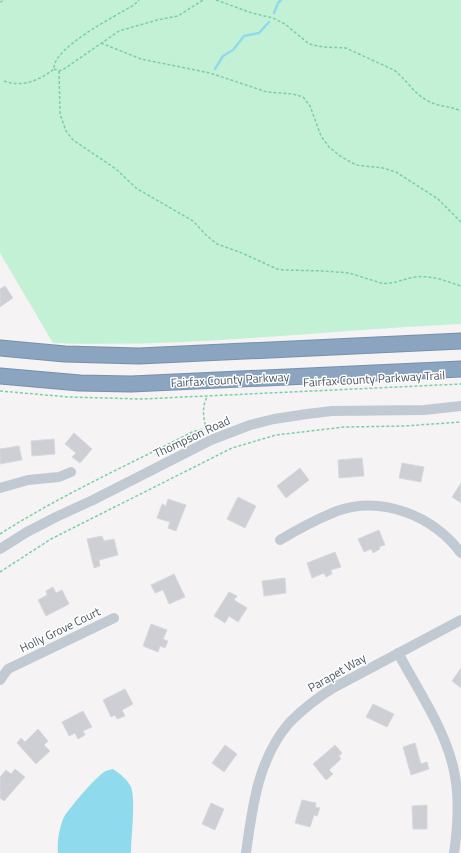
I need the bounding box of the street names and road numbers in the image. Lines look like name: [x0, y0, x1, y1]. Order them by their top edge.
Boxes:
street label: Fairfax County Parkway Trail: [302, 365, 445, 392]
street label: Fairfax County Parkway: [170, 367, 290, 392]
street label: Thompson Road: [150, 411, 233, 463]
street label: Holly Grove Court: [16, 601, 104, 657]
street label: Parapet Way: [304, 648, 370, 697]

